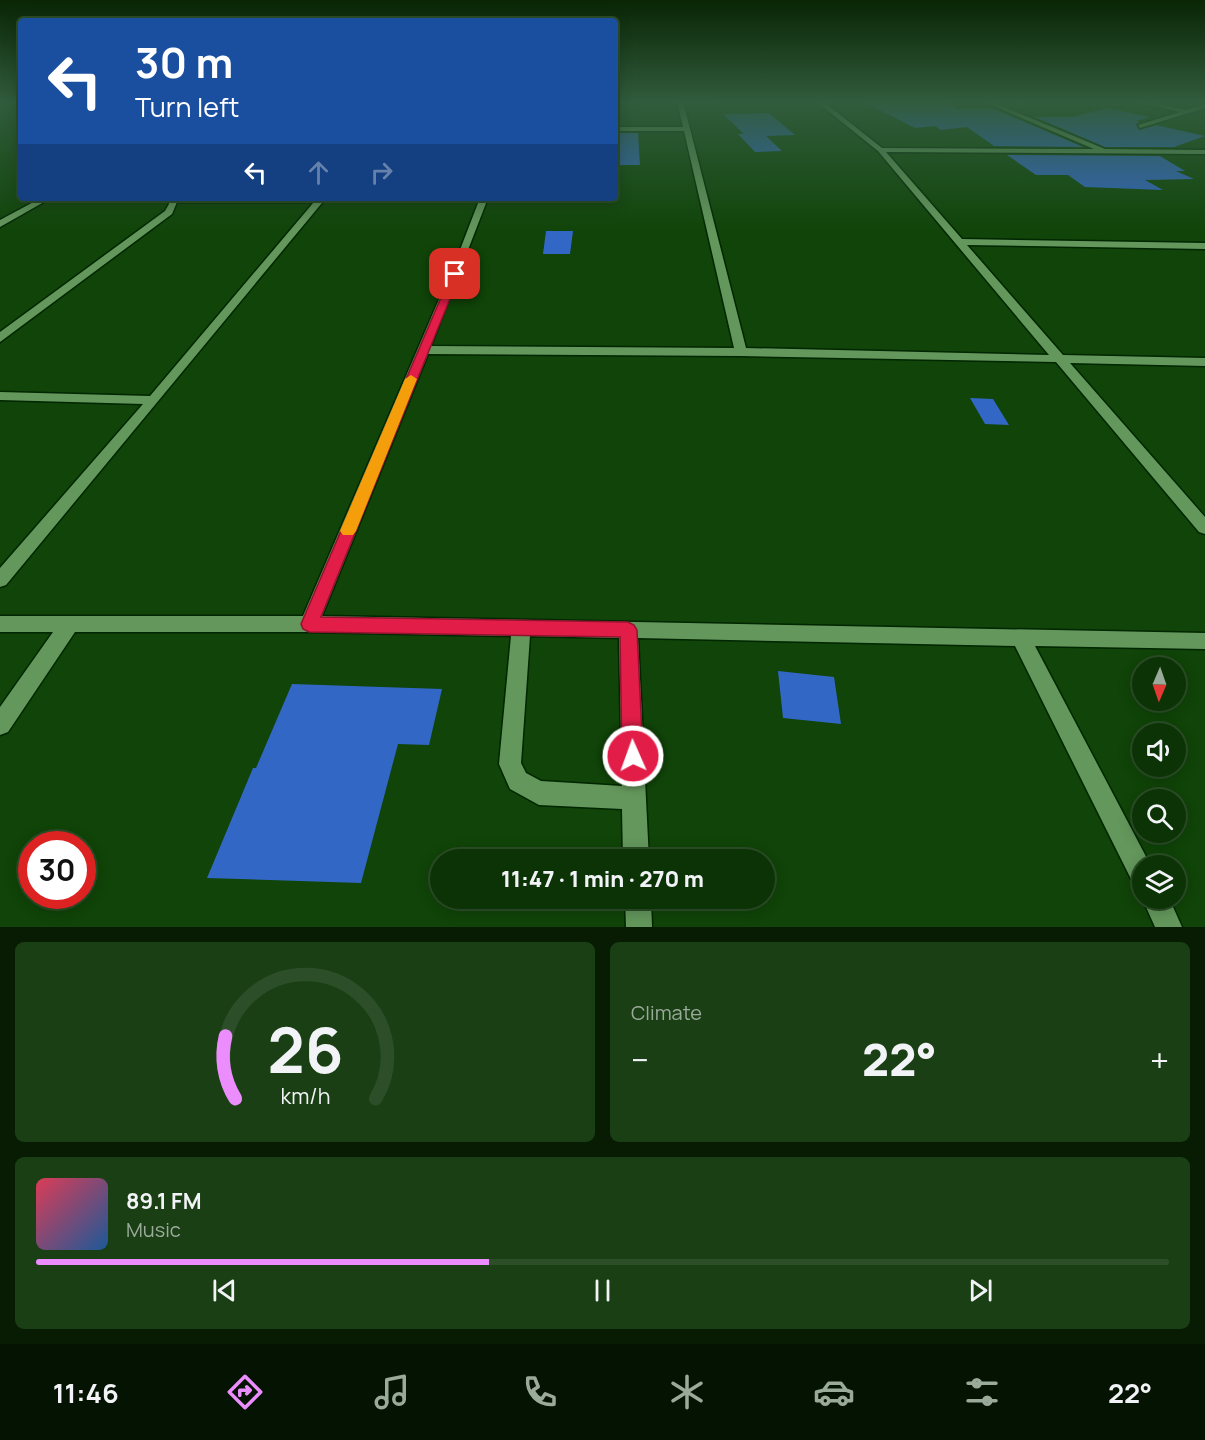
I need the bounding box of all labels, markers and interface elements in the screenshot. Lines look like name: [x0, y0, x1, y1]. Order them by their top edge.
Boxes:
text: 30 m: [135, 33, 233, 91]
icon: left: [36, 42, 114, 120]
text: Turn left: [135, 88, 239, 125]
icon: left: [239, 156, 272, 189]
icon: ahead: [302, 156, 335, 189]
icon: right: [365, 156, 398, 189]
pin: [429, 248, 480, 299]
icon: arrive: [438, 257, 471, 290]
north arrow: [1132, 657, 1186, 711]
map controls: [1132, 657, 1186, 909]
button: sound: [1132, 723, 1186, 777]
position arrow: [601, 724, 665, 788]
button: search: [1132, 789, 1186, 843]
speed limit sign: 30: [18, 831, 96, 909]
button: layers: [1132, 855, 1186, 909]
text: 11:47 · 1 min · 270 m: [501, 864, 704, 894]
text: Climate: [631, 999, 702, 1026]
text: 26: [267, 1006, 343, 1092]
text: 22°: [862, 1028, 937, 1090]
text: −: [631, 1037, 649, 1082]
text: +: [1150, 1037, 1169, 1082]
text: km/h: [280, 1081, 330, 1110]
text: 89.1 FM: [126, 1186, 201, 1216]
text: Music: [126, 1216, 181, 1243]
icon: previous: [208, 1274, 241, 1307]
icon: pause: [586, 1274, 619, 1307]
icon: next: [964, 1274, 997, 1307]
icon: directions: [224, 1371, 266, 1413]
icon: music: [371, 1371, 413, 1413]
icon: phone: [519, 1371, 561, 1413]
icon: climate: [666, 1371, 708, 1413]
icon: car: [813, 1371, 855, 1413]
icon: filters: [961, 1371, 1003, 1413]
text: 11:46: [53, 1374, 119, 1411]
text: 22°: [1108, 1374, 1152, 1411]

